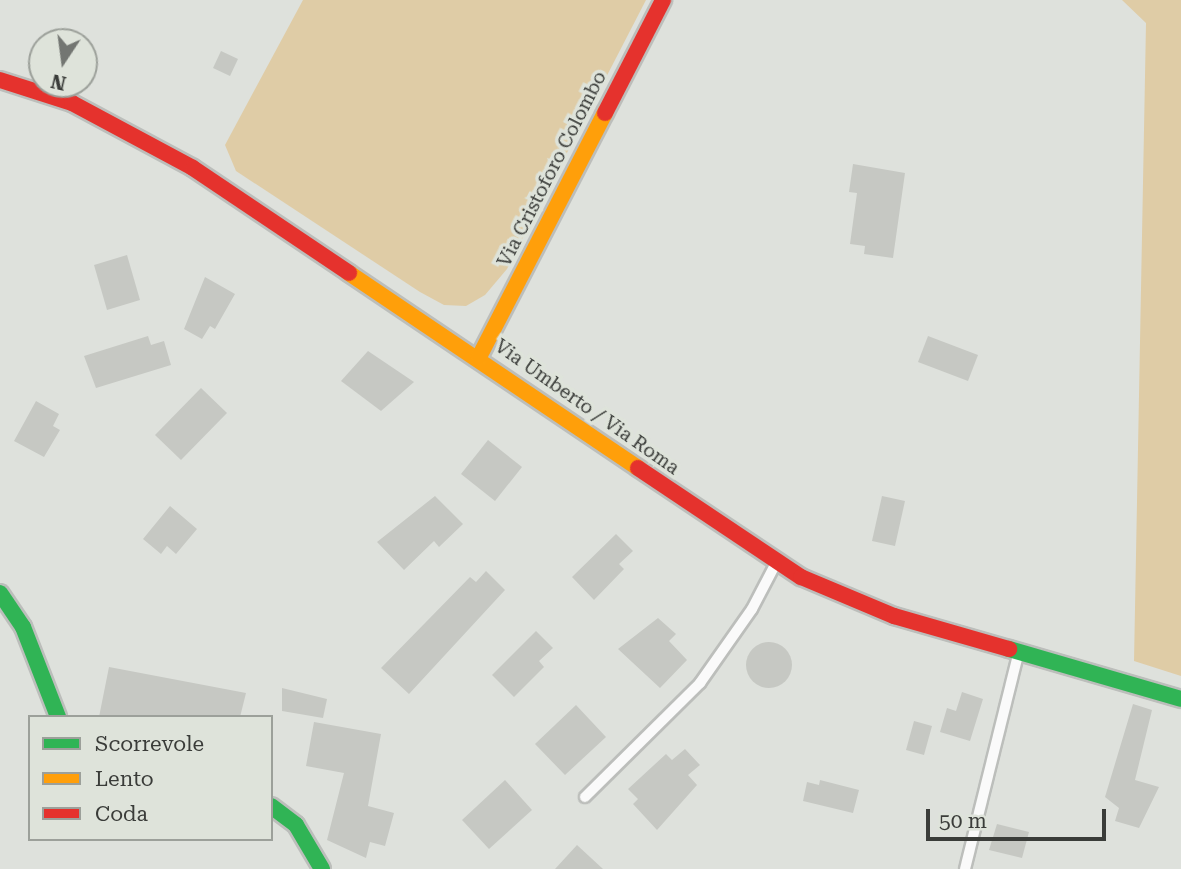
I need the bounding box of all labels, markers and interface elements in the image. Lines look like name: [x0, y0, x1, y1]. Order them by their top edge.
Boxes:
north arrow: [28, 28, 98, 98]
street label: Via Cristoforo Colombo: [493, 67, 611, 271]
text: N: [49, 69, 68, 95]
street label: Via Umberto / Via Roma: [490, 335, 684, 479]
legend: [28, 715, 273, 841]
text: Scorrevole: [95, 732, 204, 756]
text: Lento: [95, 767, 154, 791]
scale bar: [929, 796, 1109, 840]
text: Coda: [95, 802, 148, 826]
text: 50 m: [939, 809, 987, 833]

